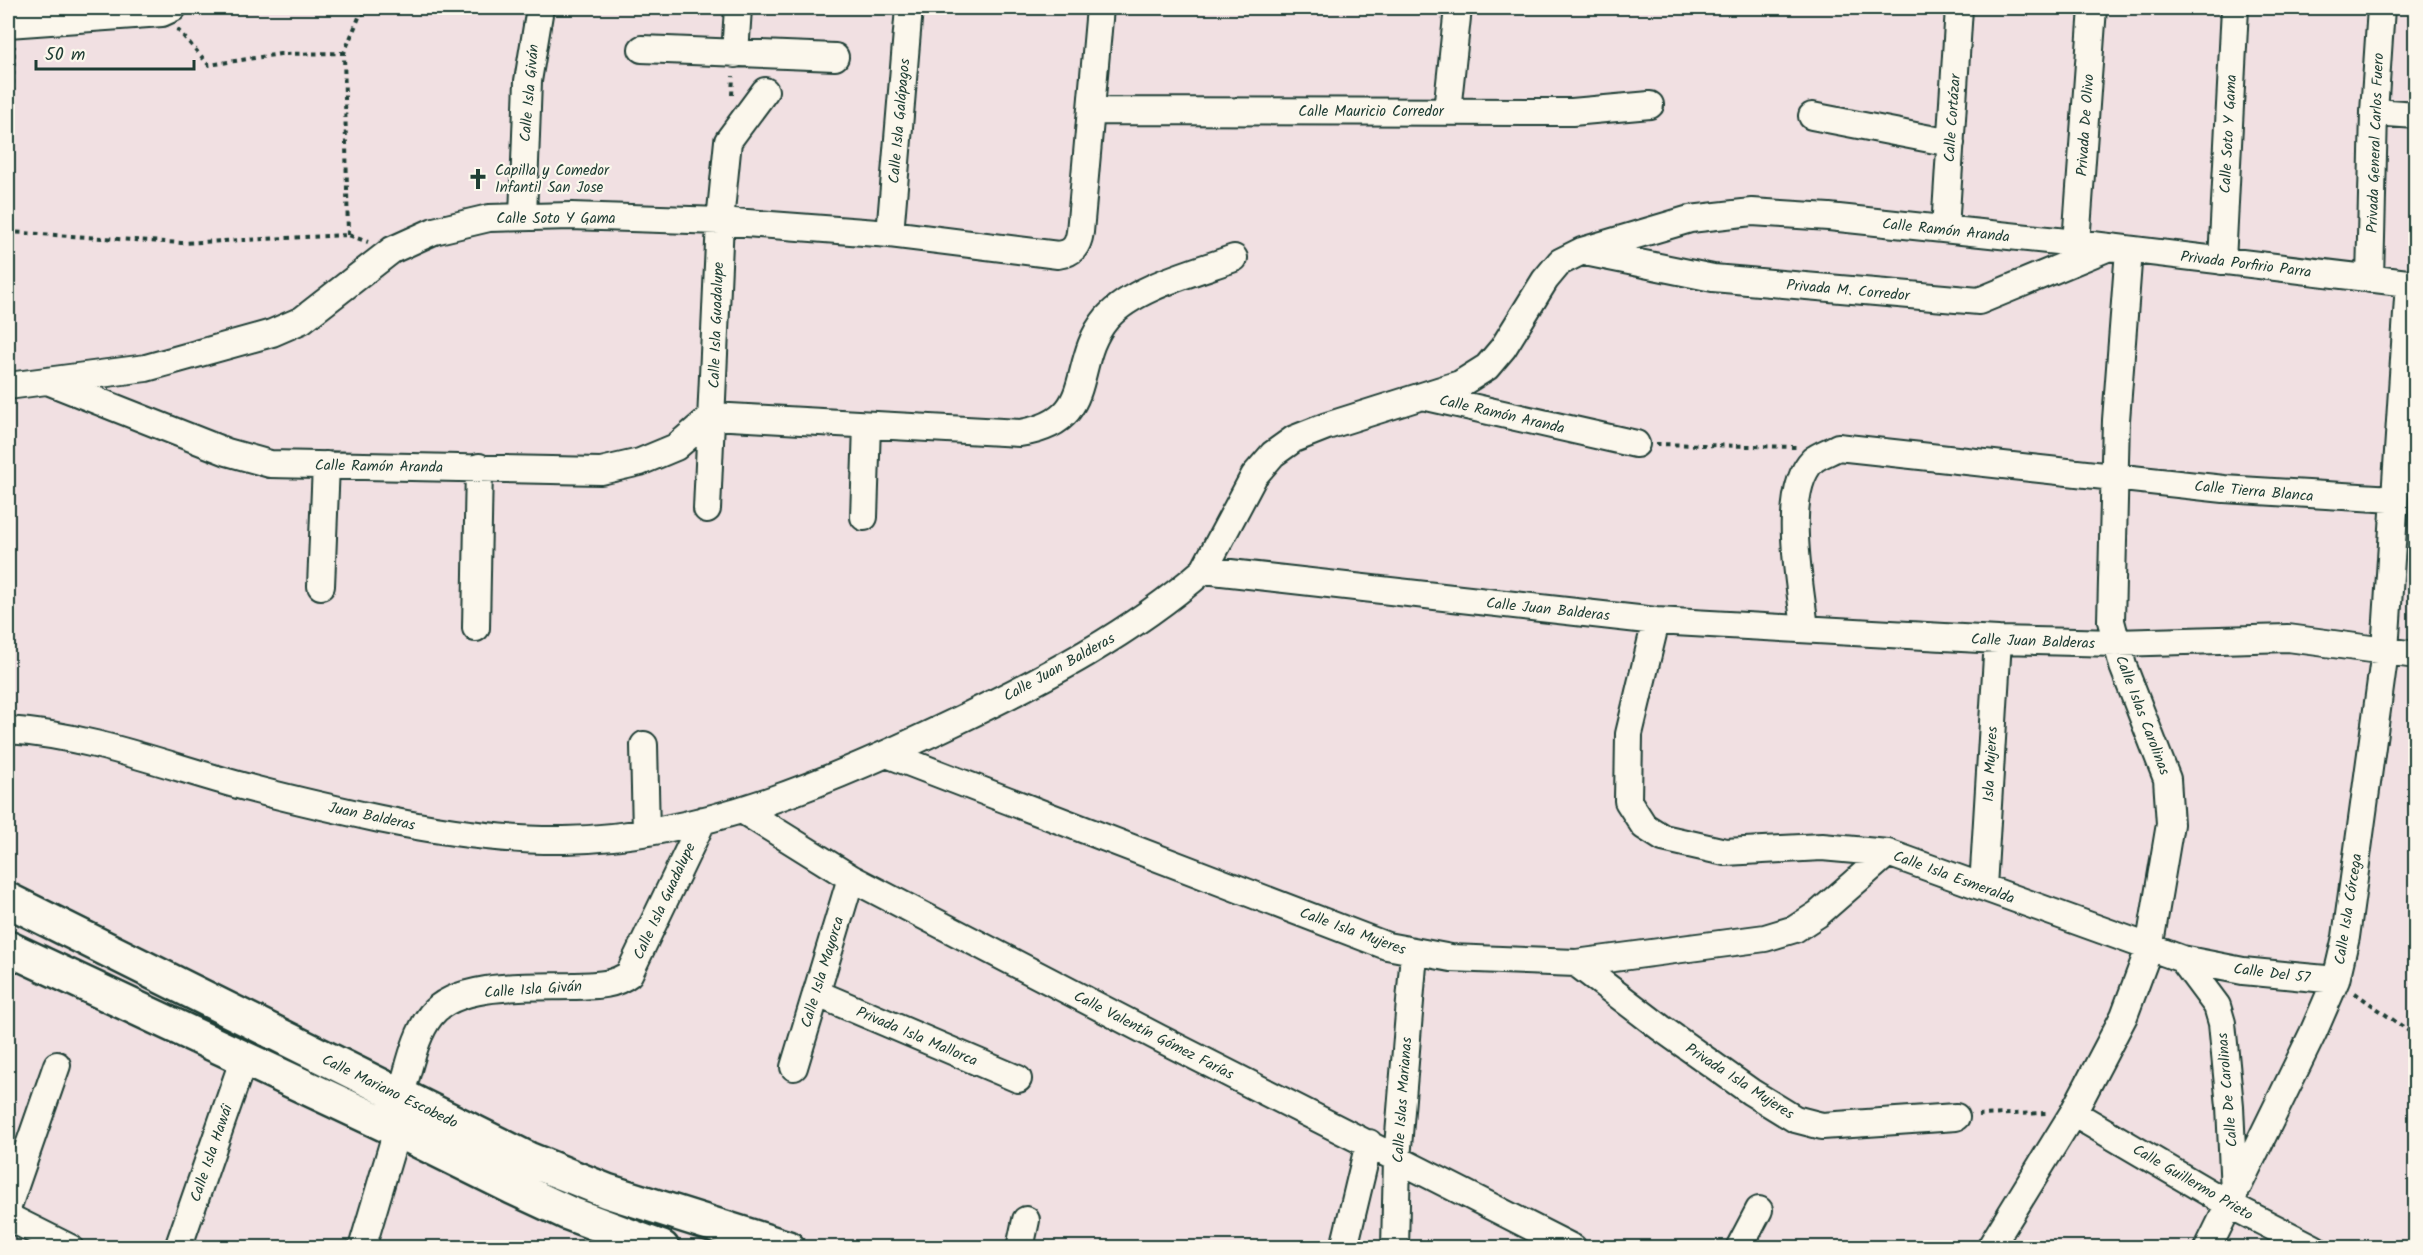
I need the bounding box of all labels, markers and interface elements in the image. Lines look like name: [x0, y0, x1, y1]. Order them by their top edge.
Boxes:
scale bar: [36, 33, 194, 71]
text: 50 m: [45, 41, 85, 70]
street label: Calle Isla Giván: [514, 43, 546, 143]
street label: Privada General Carlos Fuero: [2361, 52, 2391, 234]
street label: Calle Isla Galápagos: [883, 57, 917, 185]
street label: Calle Cortázar: [1938, 72, 1968, 163]
street label: Privada De Olivo: [2070, 73, 2102, 177]
street label: Calle Soto Y Gama: [2214, 74, 2244, 194]
street label: Calle Mauricio Corredor: [1298, 100, 1445, 124]
place label: Capilla y Comedor Infantil San Jose: [495, 159, 610, 200]
church icon: Capilla y Comedor Infantil San Jose: [466, 167, 490, 191]
street label: Calle Soto Y Gama: [496, 207, 616, 231]
street label: Calle Ramón Aranda: [1881, 212, 2011, 250]
street label: Privada Porfirio Parra: [2179, 245, 2313, 285]
street label: Calle Isla Guadalupe: [703, 261, 731, 389]
street label: Privada M. Corredor: [1785, 274, 1912, 308]
street label: Calle Ramón Aranda: [1437, 389, 1567, 441]
street label: Calle Ramón Aranda: [315, 454, 443, 480]
street label: Calle Tierra Blanca: [2193, 475, 2314, 509]
street label: Calle Juan Balderas: [1485, 592, 1612, 628]
street label: Calle Juan Balderas: [999, 627, 1120, 709]
street label: Calle Juan Balderas: [1970, 628, 2096, 656]
street label: Calle Islas Carolinas: [2108, 652, 2176, 779]
street label: Isla Mujeres: [1977, 725, 2005, 802]
street label: Juan Balderas: [326, 796, 418, 838]
street label: Calle Isla Guadalupe: [627, 839, 703, 964]
street label: Calle Isla Esmeralda: [1889, 845, 2018, 911]
street label: Calle Isla Córcega: [2328, 852, 2370, 966]
street label: Calle Isla Mujeres: [1296, 902, 1410, 963]
street label: Calle Isla Mayorca: [795, 914, 851, 1031]
street label: Calle Del 57: [2232, 957, 2313, 991]
street label: Calle Isla Giván: [483, 975, 583, 1005]
street label: Calle Valentín Gómez Farías: [1069, 985, 1238, 1087]
street label: Privada Isla Mallorca: [852, 1000, 981, 1073]
street label: Calle De Carolinas: [2211, 1031, 2245, 1148]
street label: Calle Islas Marianas: [1387, 1036, 1419, 1164]
street label: Privada Isla Mujeres: [1680, 1037, 1799, 1127]
street label: Calle Mariano Escobedo: [317, 1048, 462, 1135]
street label: Calle Isla Hawái: [184, 1100, 240, 1205]
street label: Calle Guillermo Prieto: [2128, 1138, 2258, 1227]

